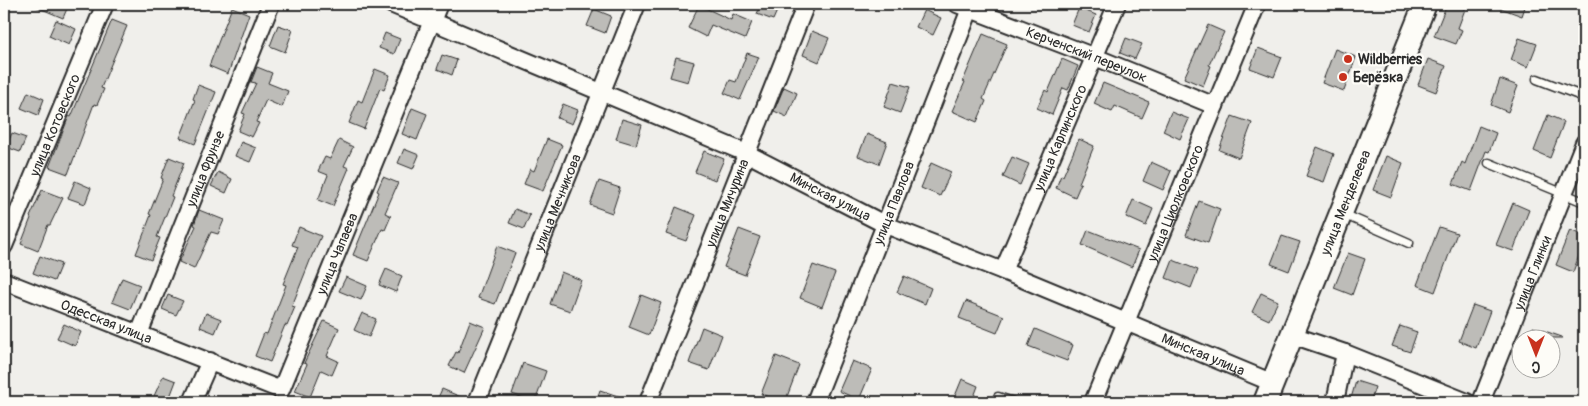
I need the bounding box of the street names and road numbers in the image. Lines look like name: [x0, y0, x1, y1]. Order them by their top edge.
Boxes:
street label: Керченский переулок: [1024, 23, 1150, 86]
street label: улица Котовского: [25, 71, 84, 180]
street label: улица Карпинского: [1029, 82, 1090, 194]
street label: улица Фрунзе: [182, 128, 228, 210]
street label: улица Циолковского: [1143, 142, 1207, 265]
street label: улица Менделеева: [1316, 147, 1374, 259]
street label: улица Мечникова: [530, 151, 584, 255]
street label: улица Мичурина: [701, 156, 752, 251]
street label: улица Павлова: [869, 159, 918, 248]
street label: Минская улица: [787, 169, 874, 224]
street label: улица Чапаева: [312, 210, 361, 298]
street label: улица Глинки: [1510, 233, 1555, 313]
street label: Одесская улица: [58, 296, 154, 347]
street label: Минская улица: [1159, 329, 1248, 379]

